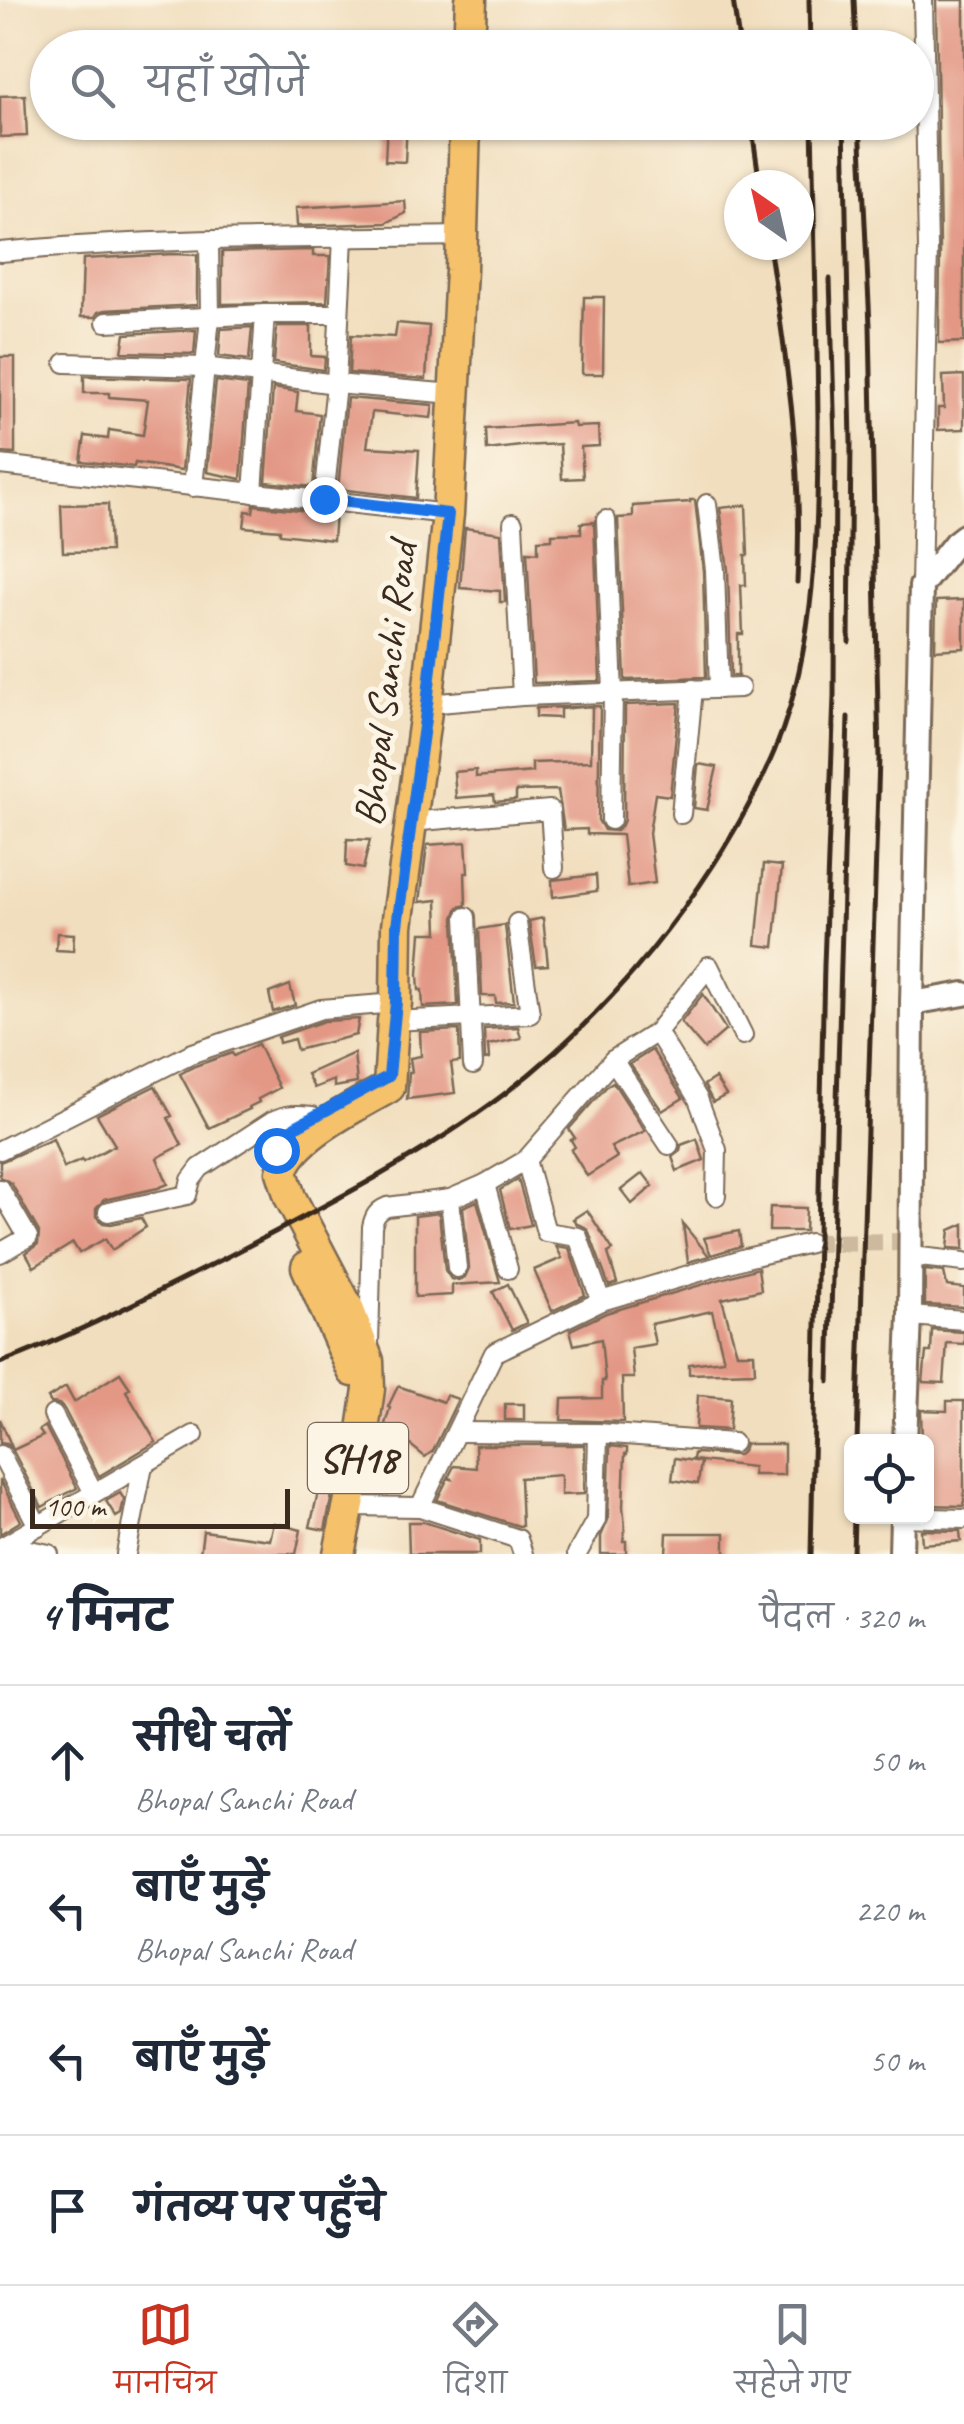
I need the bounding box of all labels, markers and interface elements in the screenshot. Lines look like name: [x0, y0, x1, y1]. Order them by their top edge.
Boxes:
search box: [30, 30, 934, 140]
icon: search: [65, 58, 120, 113]
text: यहाँ खोजें: [145, 59, 308, 106]
north arrow: [724, 170, 814, 260]
route end: [302, 477, 348, 523]
street label: Bhopal Sanchi Road: [342, 533, 430, 829]
route start: [254, 1128, 300, 1174]
road number: SH18: [308, 1423, 408, 1493]
map controls: [844, 1434, 934, 1524]
button: locate: [844, 1434, 934, 1524]
scale bar: [30, 1484, 290, 1528]
text: 100 m: [45, 1489, 105, 1524]
text: 4 मिनट: [40, 1590, 171, 1643]
text: पैदल · 320 m: [760, 1597, 924, 1638]
text: सीधे चलें: [135, 1714, 290, 1761]
icon: ahead: [40, 1733, 95, 1788]
text: 50 m: [870, 1740, 924, 1781]
text: Bhopal Sanchi Road: [135, 1779, 352, 1820]
text: बाएँ मुड़ें: [135, 1864, 268, 1911]
icon: left: [40, 1883, 95, 1938]
text: 220 m: [855, 1890, 924, 1931]
text: Bhopal Sanchi Road: [135, 1929, 352, 1970]
icon: left: [40, 2033, 95, 2088]
text: बाएँ मुड़ें: [135, 2034, 268, 2081]
text: 50 m: [870, 2040, 924, 2081]
icon: arrive: [40, 2183, 95, 2238]
text: गंतव्य पर पहुँचे: [135, 2184, 384, 2231]
tab: मानचित्र: [114, 2297, 216, 2414]
tab: दिशा: [444, 2297, 507, 2414]
tab: सहेजे गए: [734, 2297, 850, 2414]

